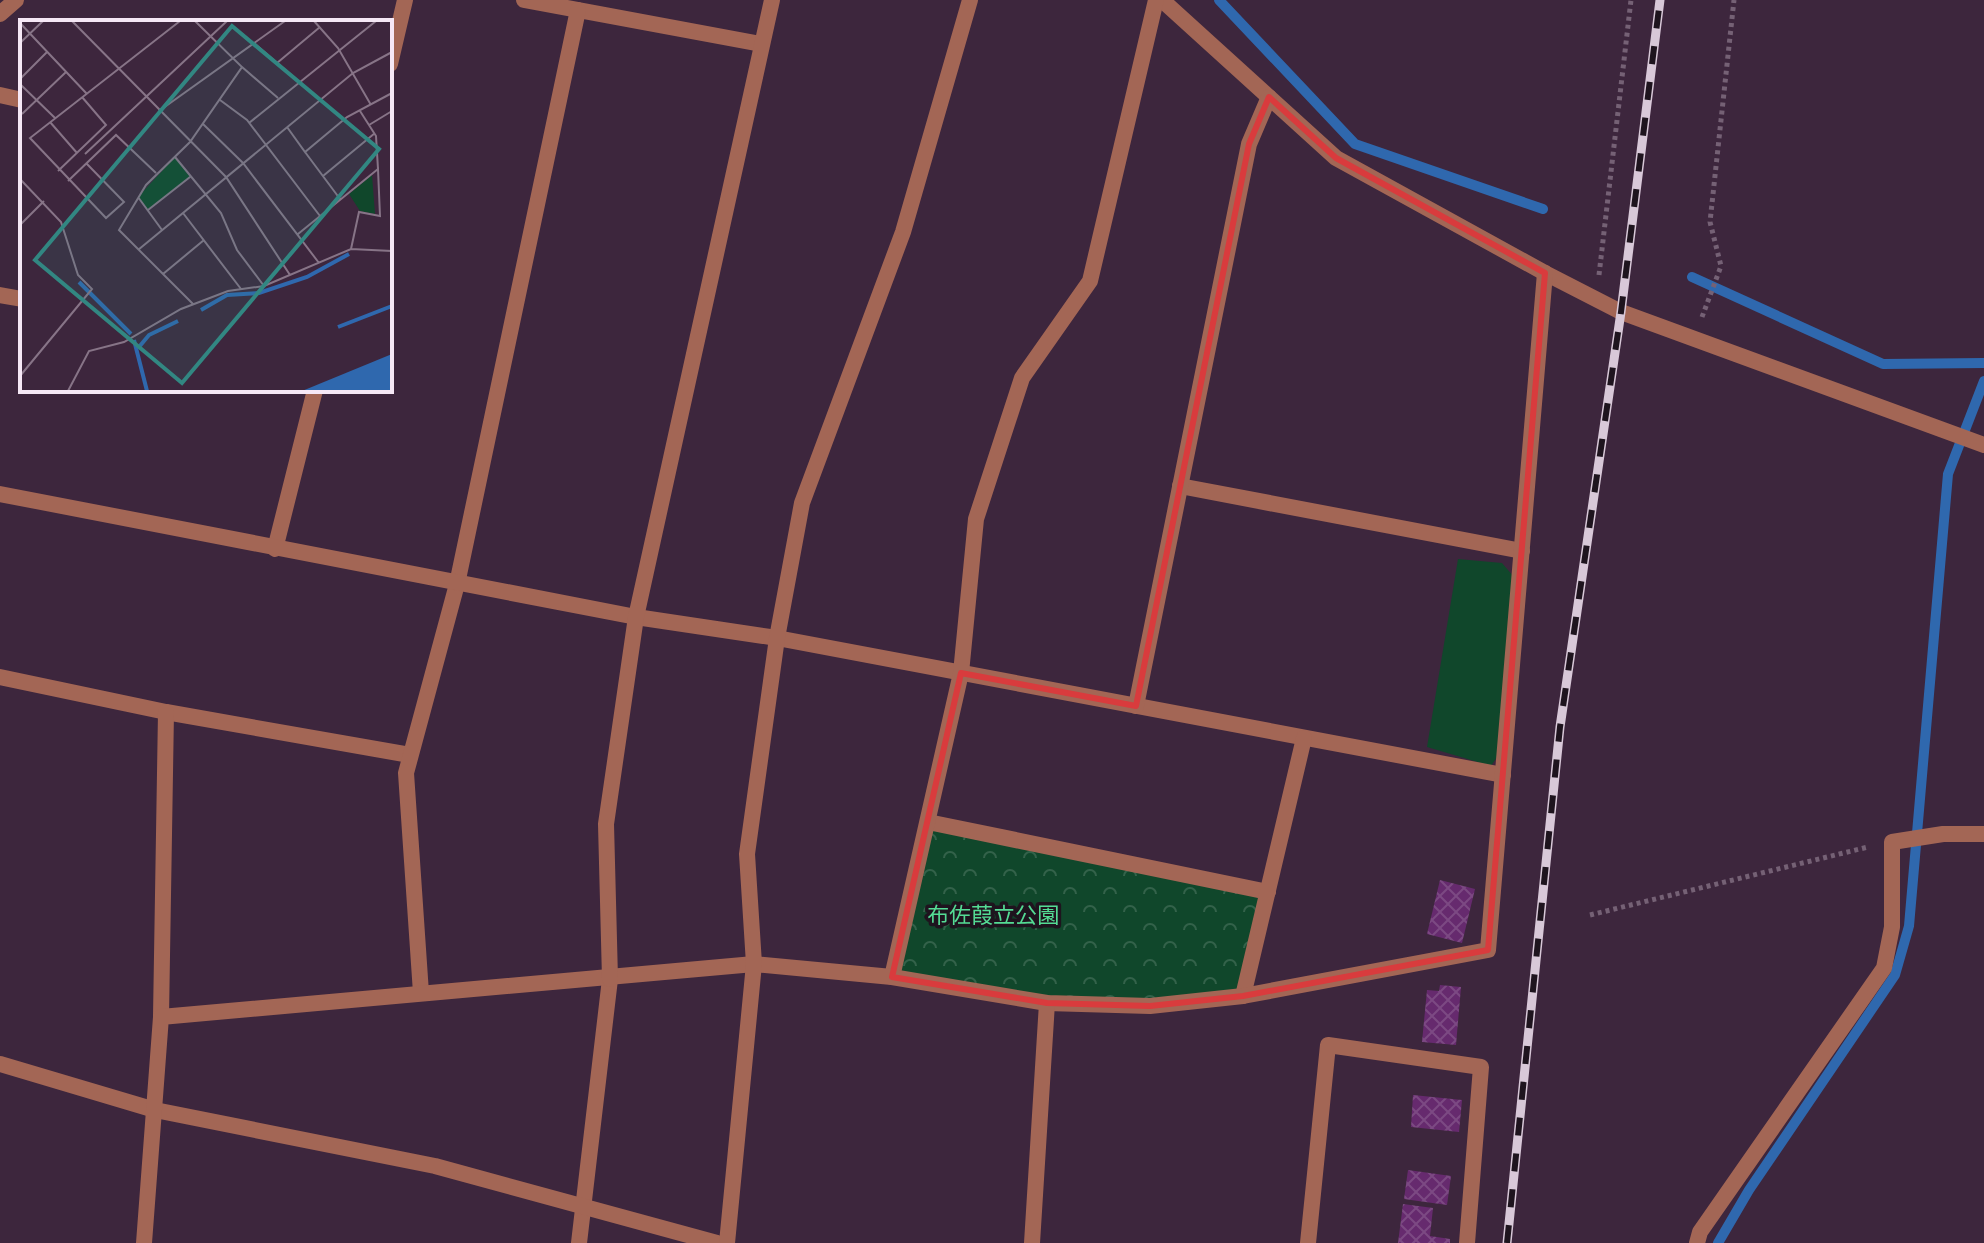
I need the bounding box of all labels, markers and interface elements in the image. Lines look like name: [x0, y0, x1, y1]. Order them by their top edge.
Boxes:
inset map: [20, 20, 392, 392]
park label: 布佐葭立公園: [927, 902, 1059, 928]

